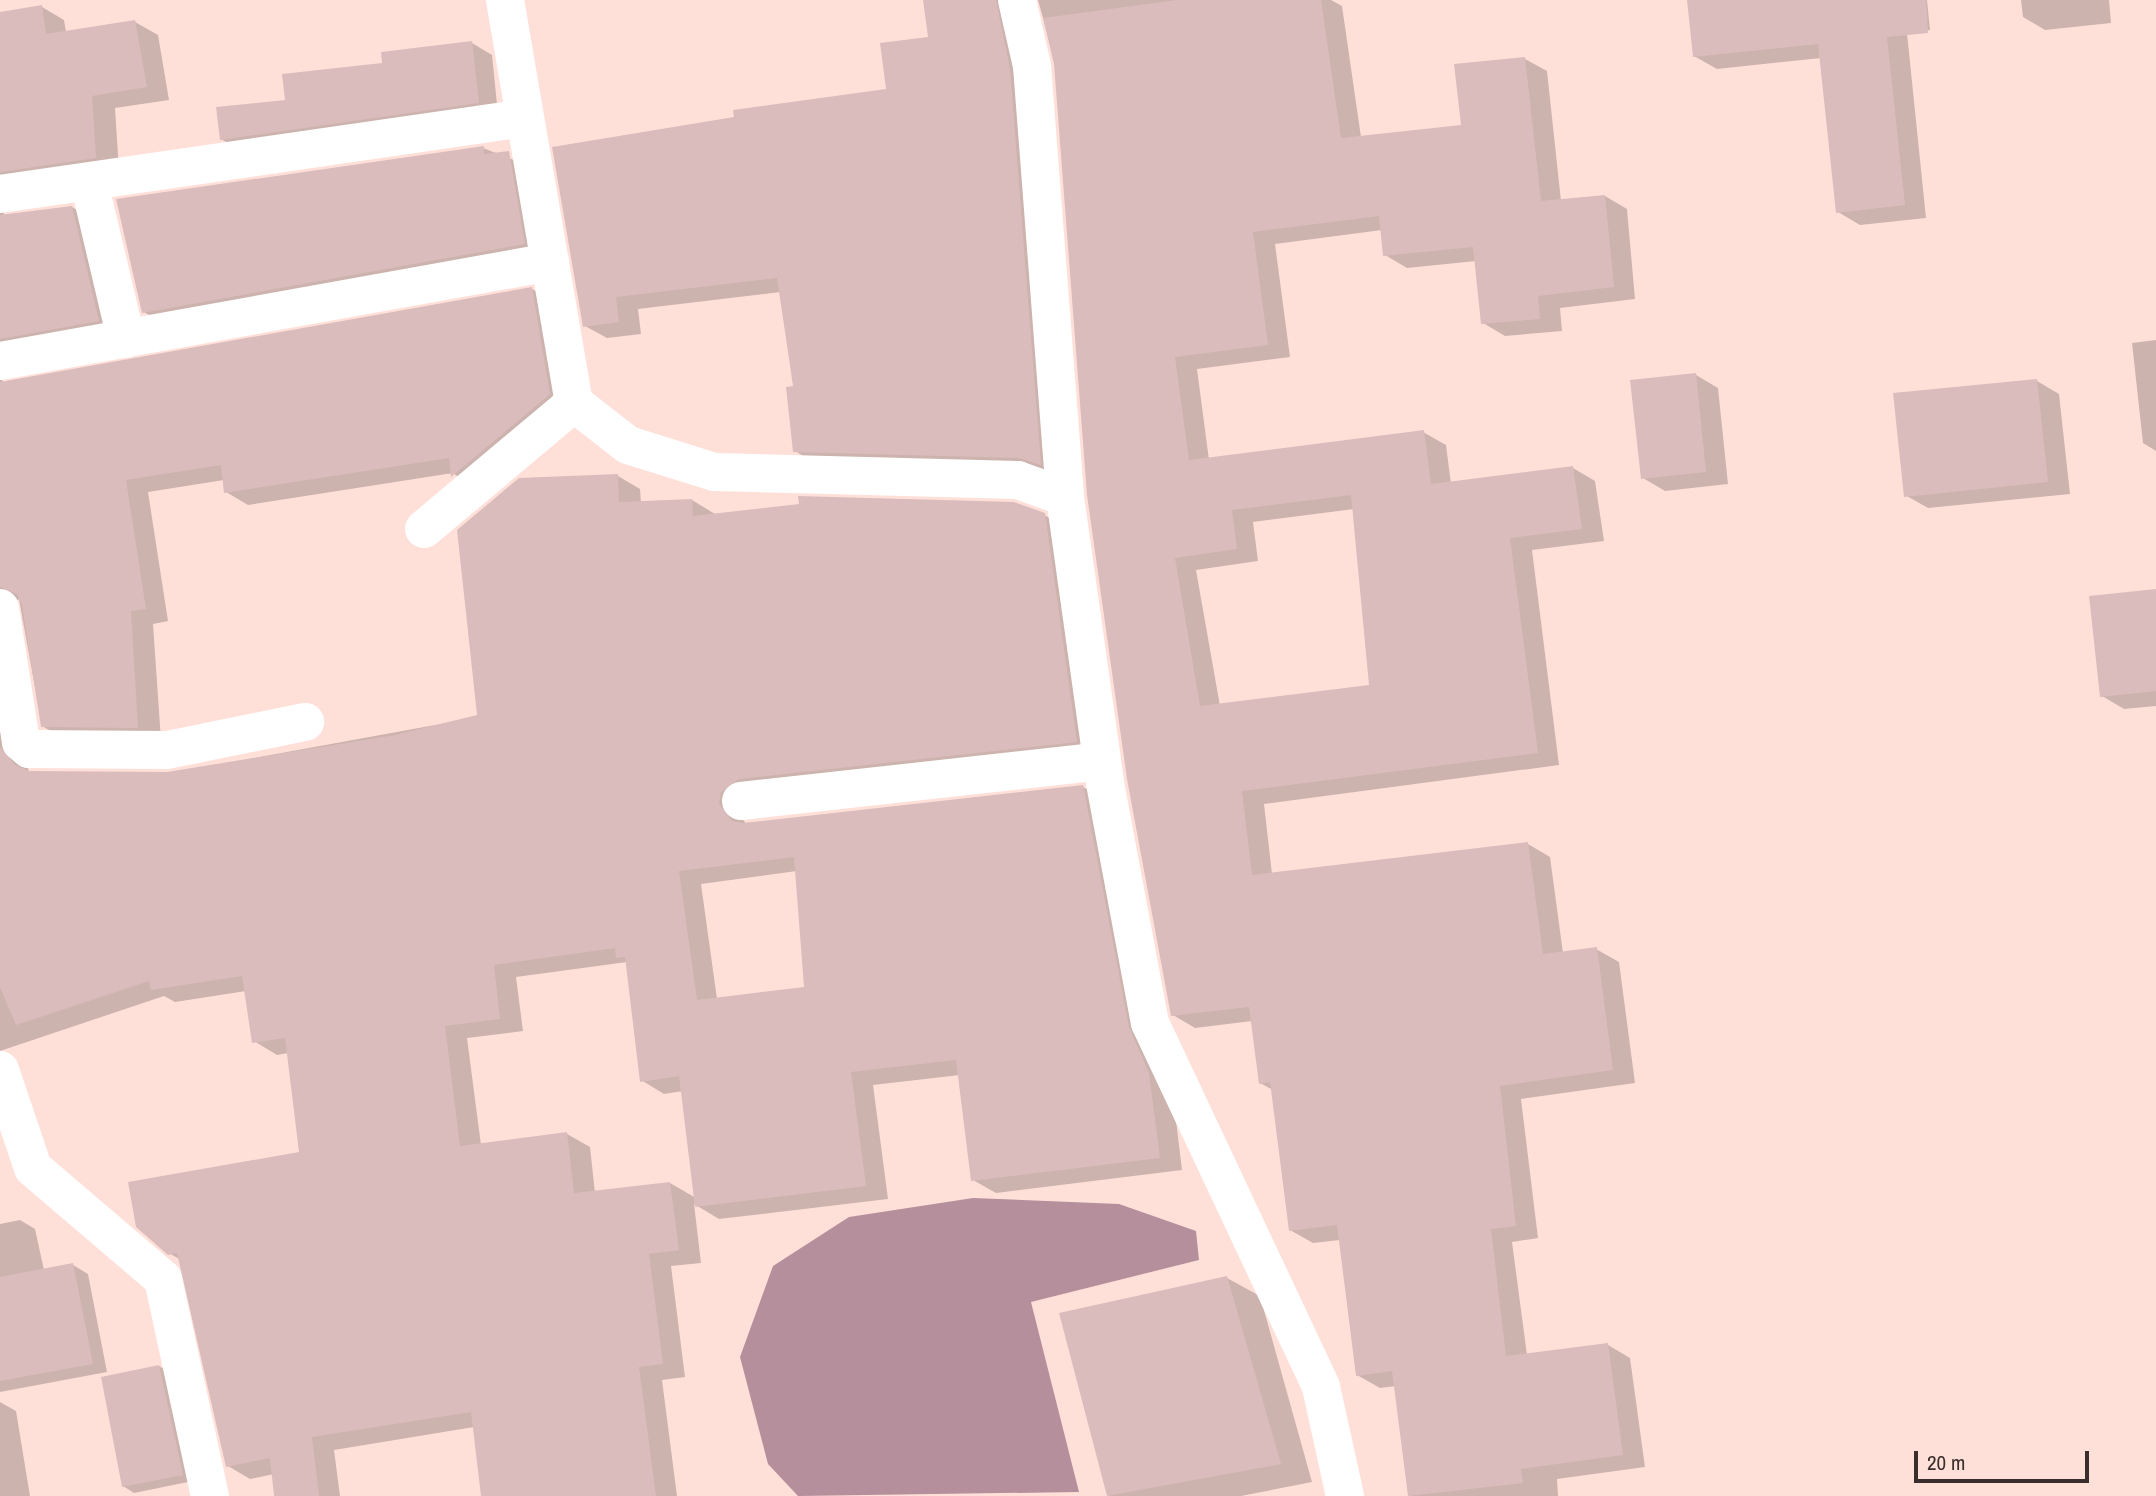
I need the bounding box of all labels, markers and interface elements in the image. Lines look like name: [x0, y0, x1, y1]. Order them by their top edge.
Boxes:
scale bar: [1918, 1436, 2093, 1480]
text: 20 m: [1927, 1448, 1965, 1477]

